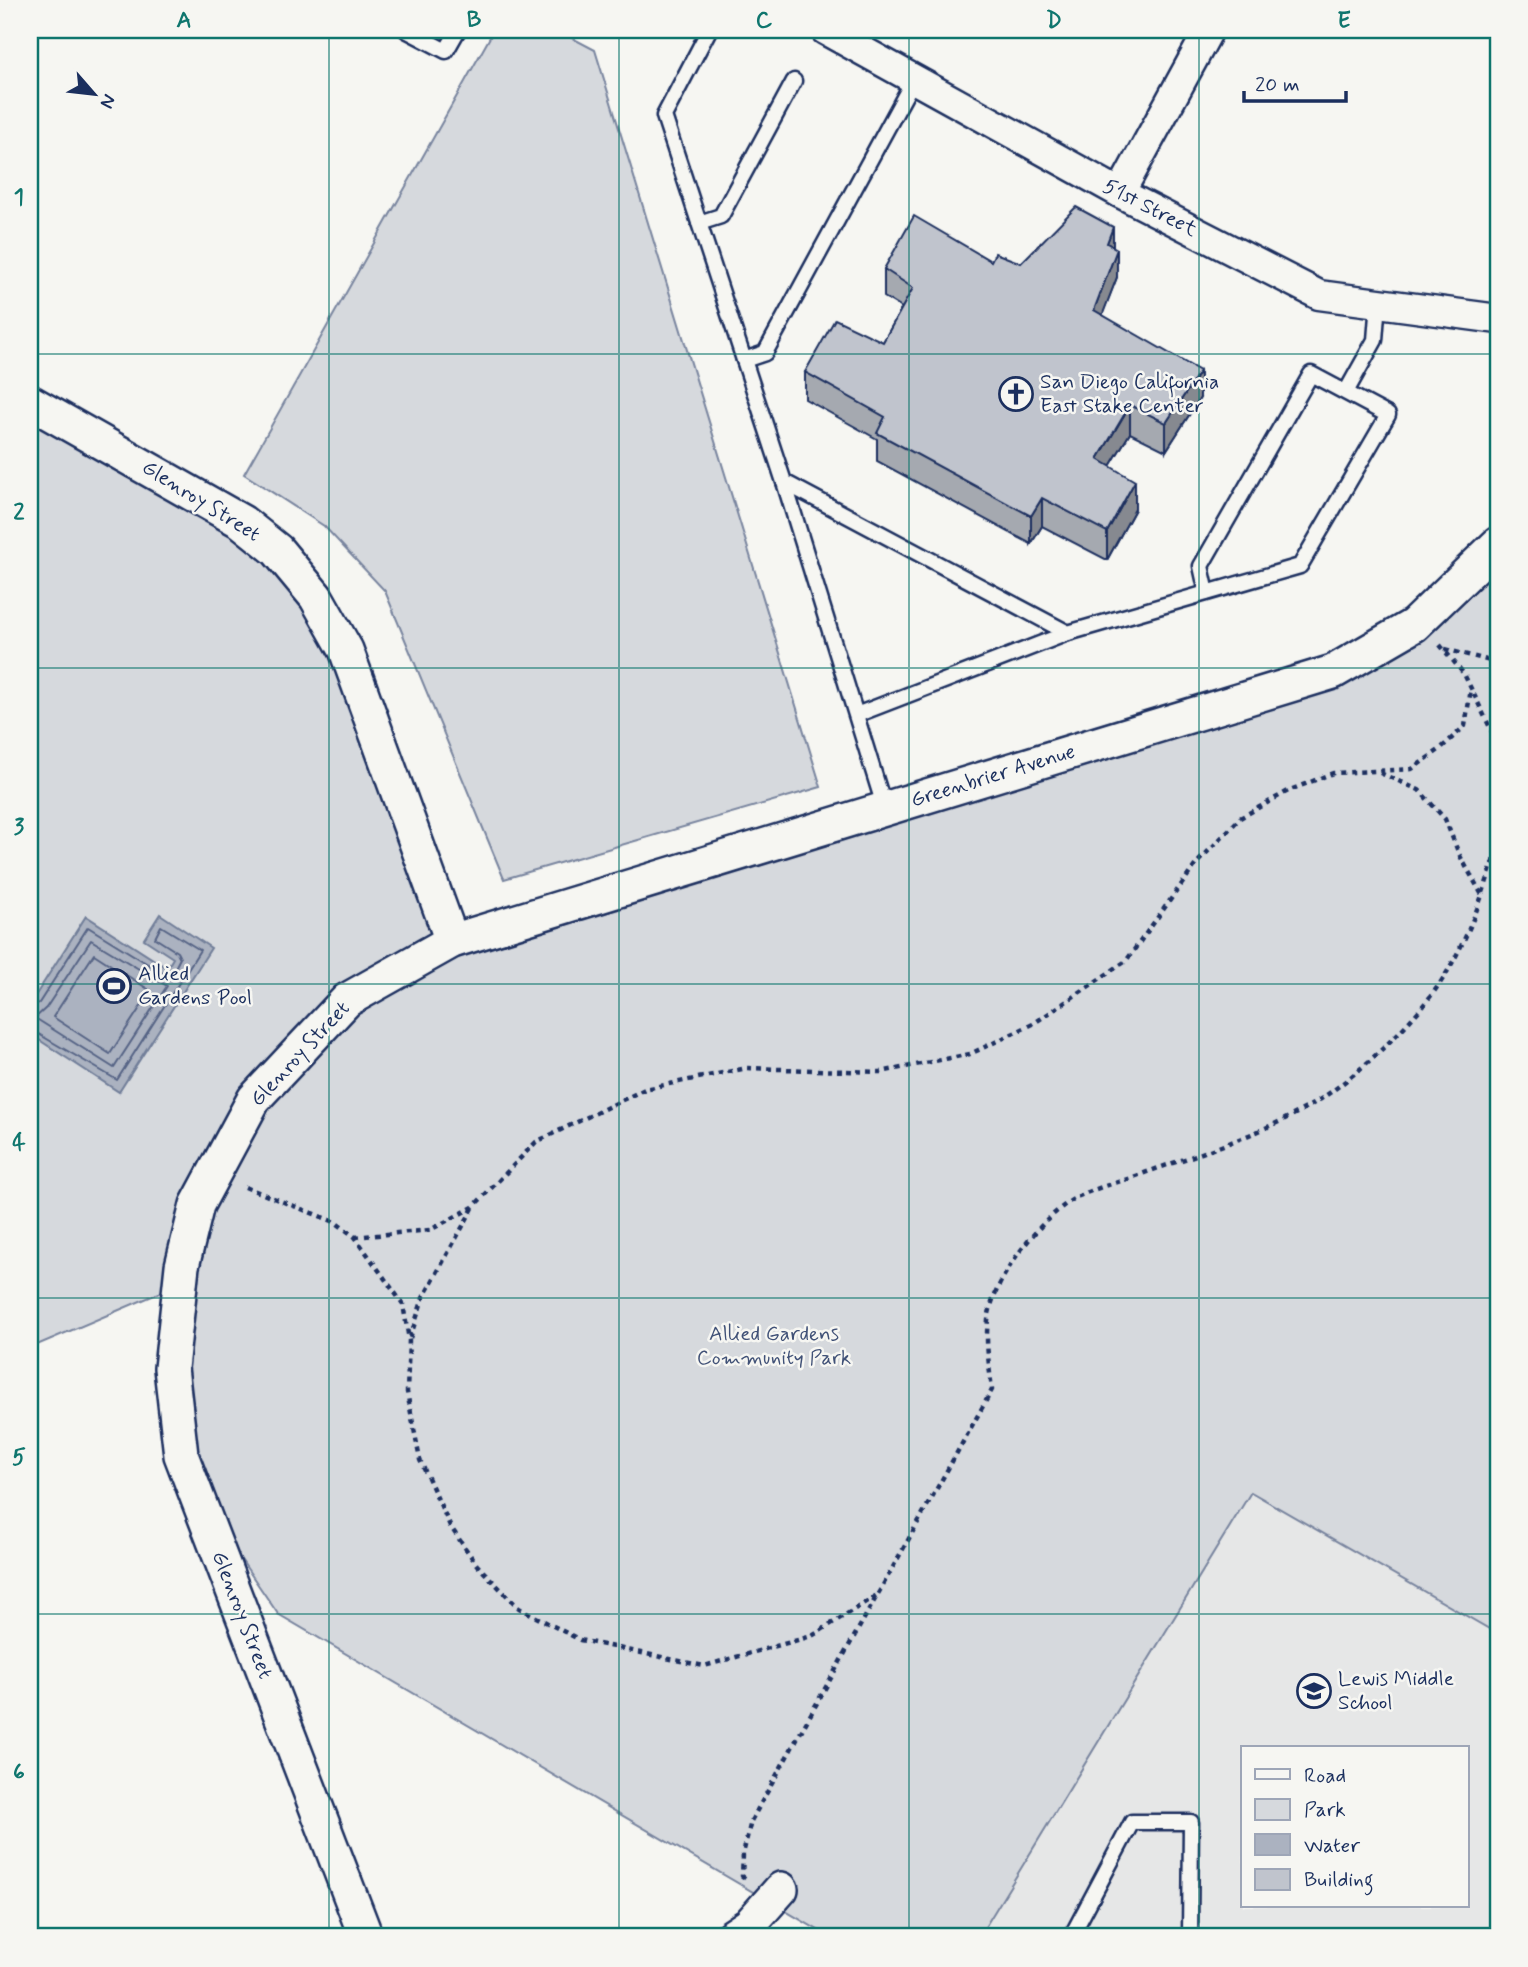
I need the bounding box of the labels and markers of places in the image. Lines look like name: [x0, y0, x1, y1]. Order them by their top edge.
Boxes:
place label: San Diego California East Stake Center: [1040, 368, 1219, 420]
church icon: San Diego California East Stake Center: [997, 375, 1035, 413]
place label: Allied Gardens Pool: [138, 960, 252, 1012]
sports icon: Allied Gardens Pool: [95, 967, 133, 1005]
place label: Lewis Middle School: [1338, 1665, 1454, 1717]
school or university icon: Lewis Middle School: [1295, 1672, 1333, 1710]

